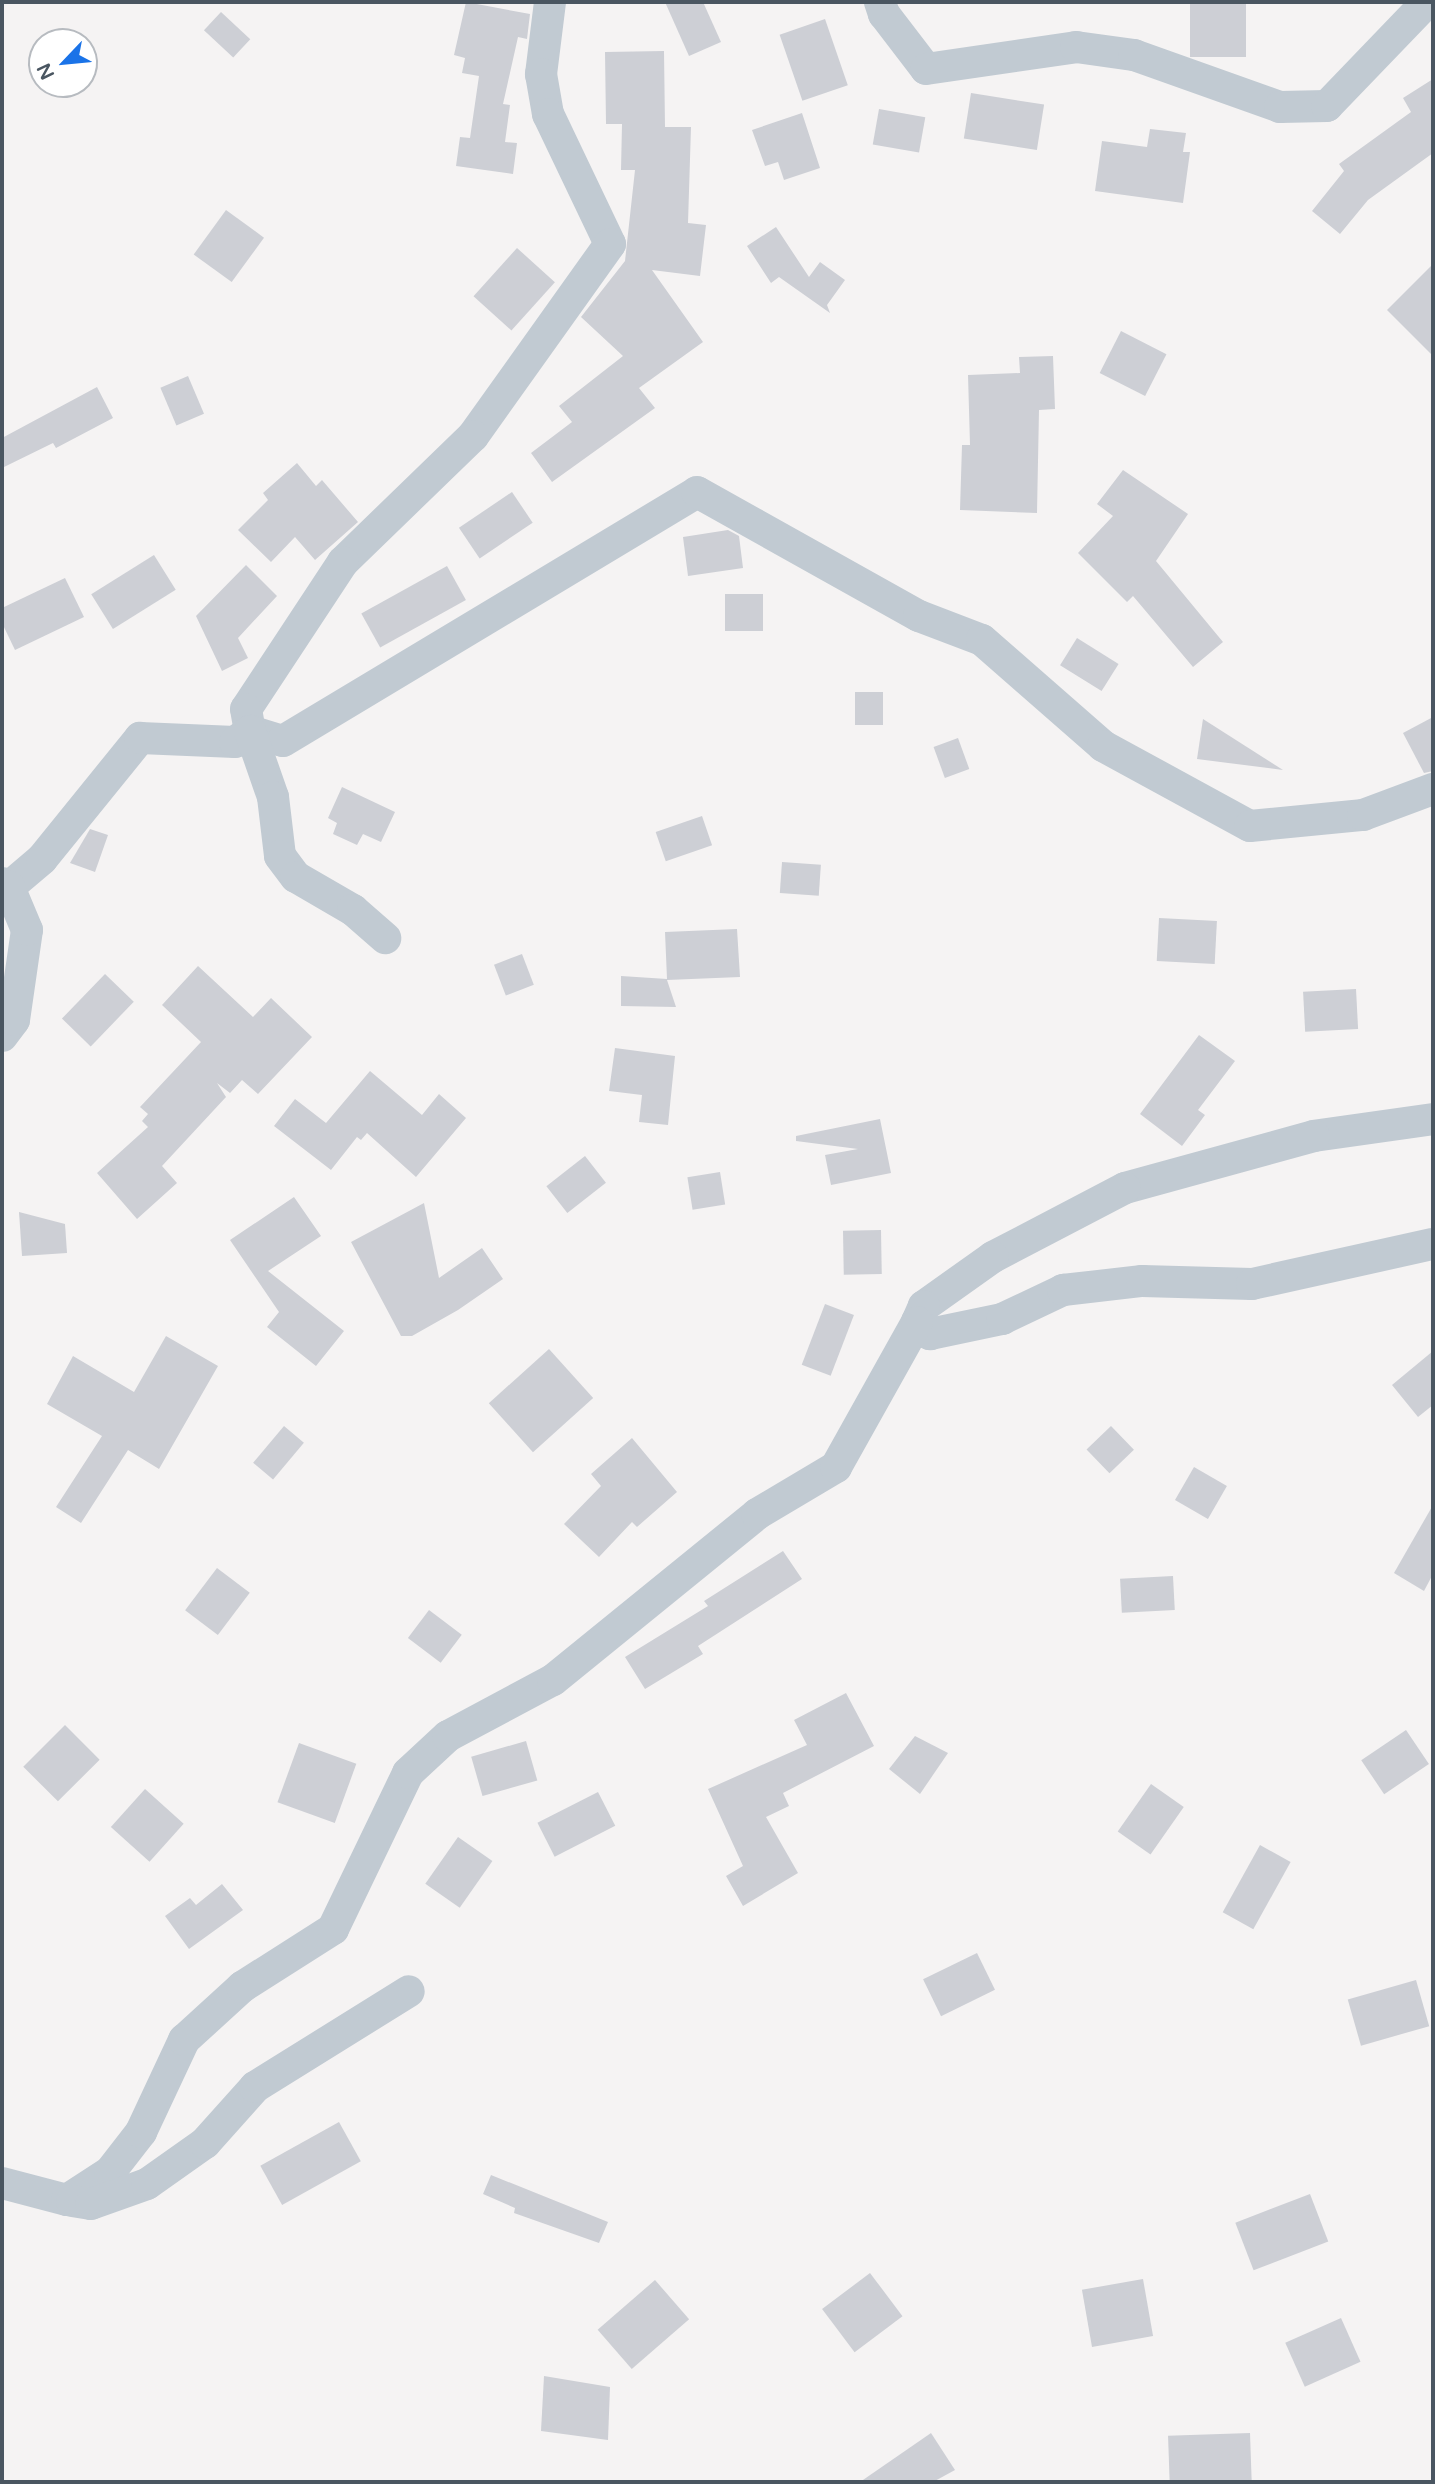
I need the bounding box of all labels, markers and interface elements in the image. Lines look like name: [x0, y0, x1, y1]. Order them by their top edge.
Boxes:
north arrow: [28, 28, 98, 98]
text: N: [33, 60, 59, 83]

